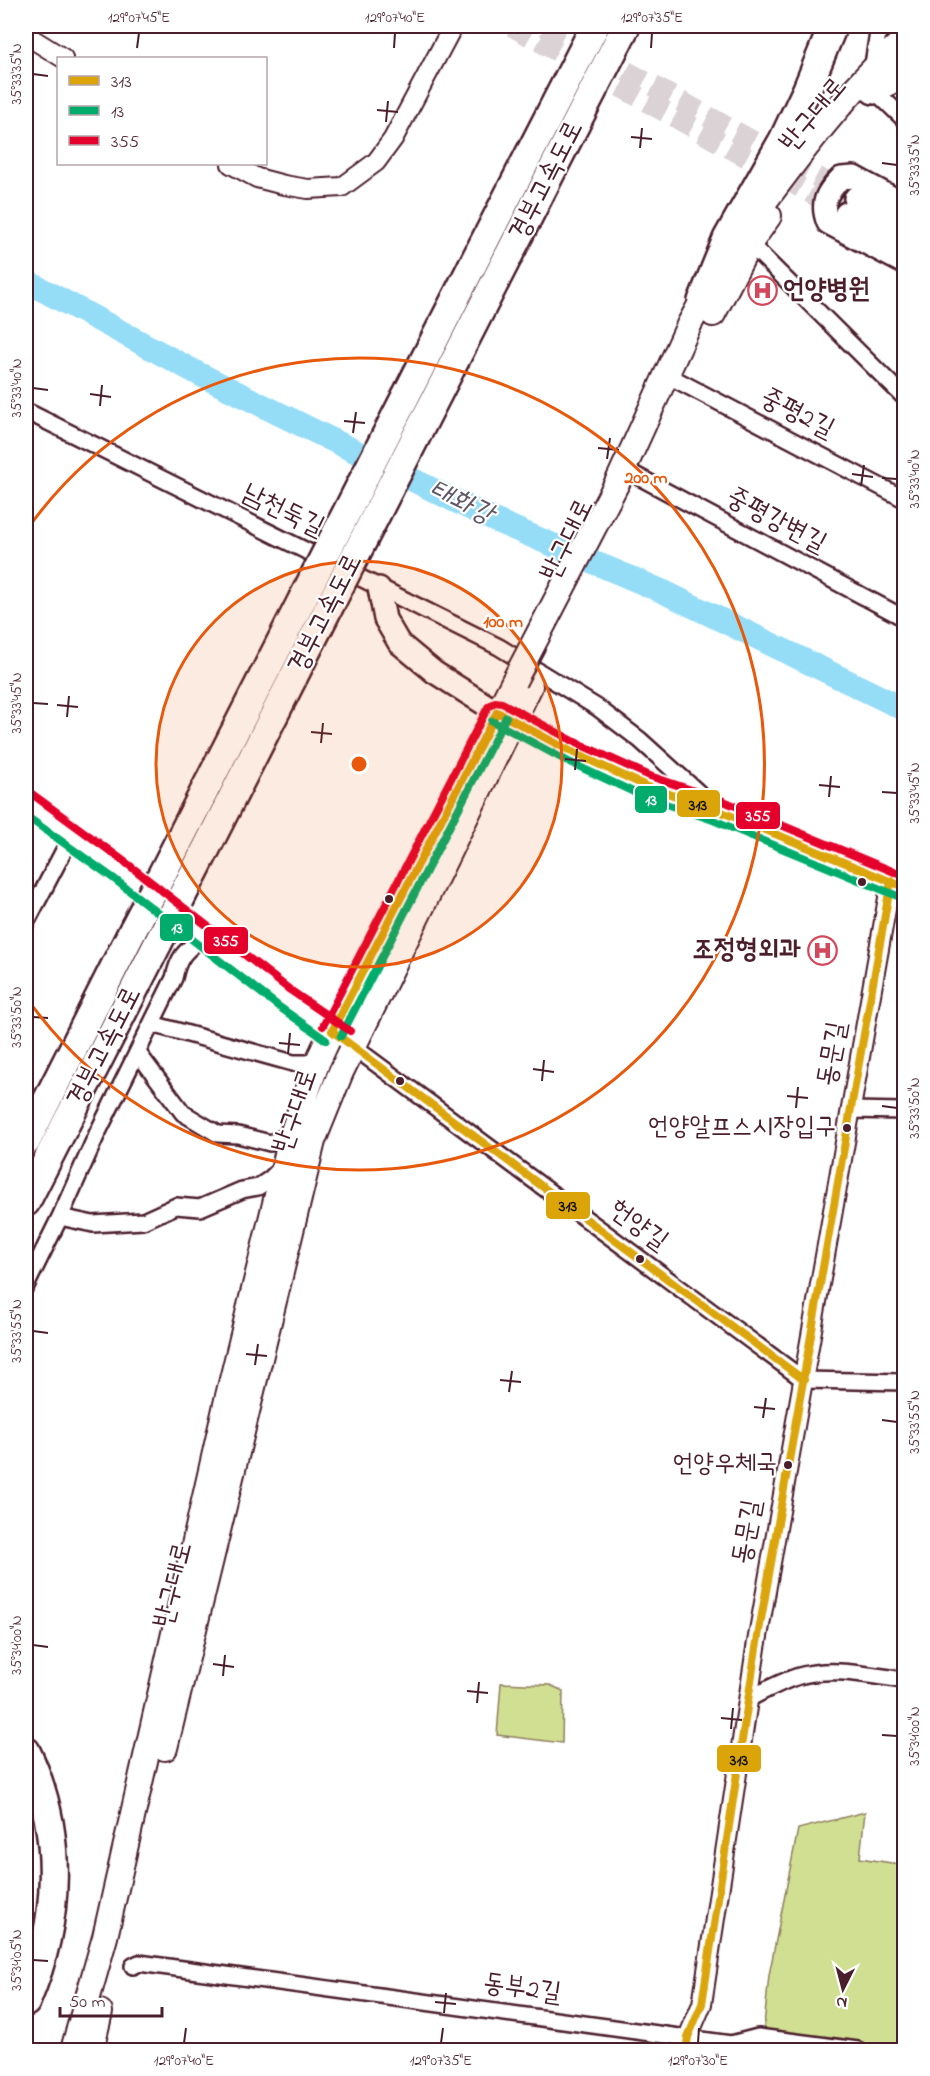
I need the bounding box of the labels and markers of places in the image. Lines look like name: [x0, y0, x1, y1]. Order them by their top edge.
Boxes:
place label: 언양병원: [783, 271, 870, 310]
hospital icon: 언양병원: [746, 274, 778, 306]
centre of rings: [349, 754, 369, 774]
unlabelled marker: [856, 876, 868, 888]
unlabelled marker: [383, 893, 395, 905]
place label: 조정형외과: [692, 931, 801, 970]
hospital icon: 조정형외과: [806, 934, 838, 966]
unlabelled marker: [394, 1075, 406, 1087]
place label: 언양알프스시장입구: [648, 1109, 836, 1147]
marker: 언양알프스시장입구: [841, 1122, 853, 1134]
unlabelled marker: [634, 1253, 646, 1265]
place label: 언양우체국: [672, 1446, 777, 1484]
marker: 언양우체국: [782, 1459, 794, 1471]

